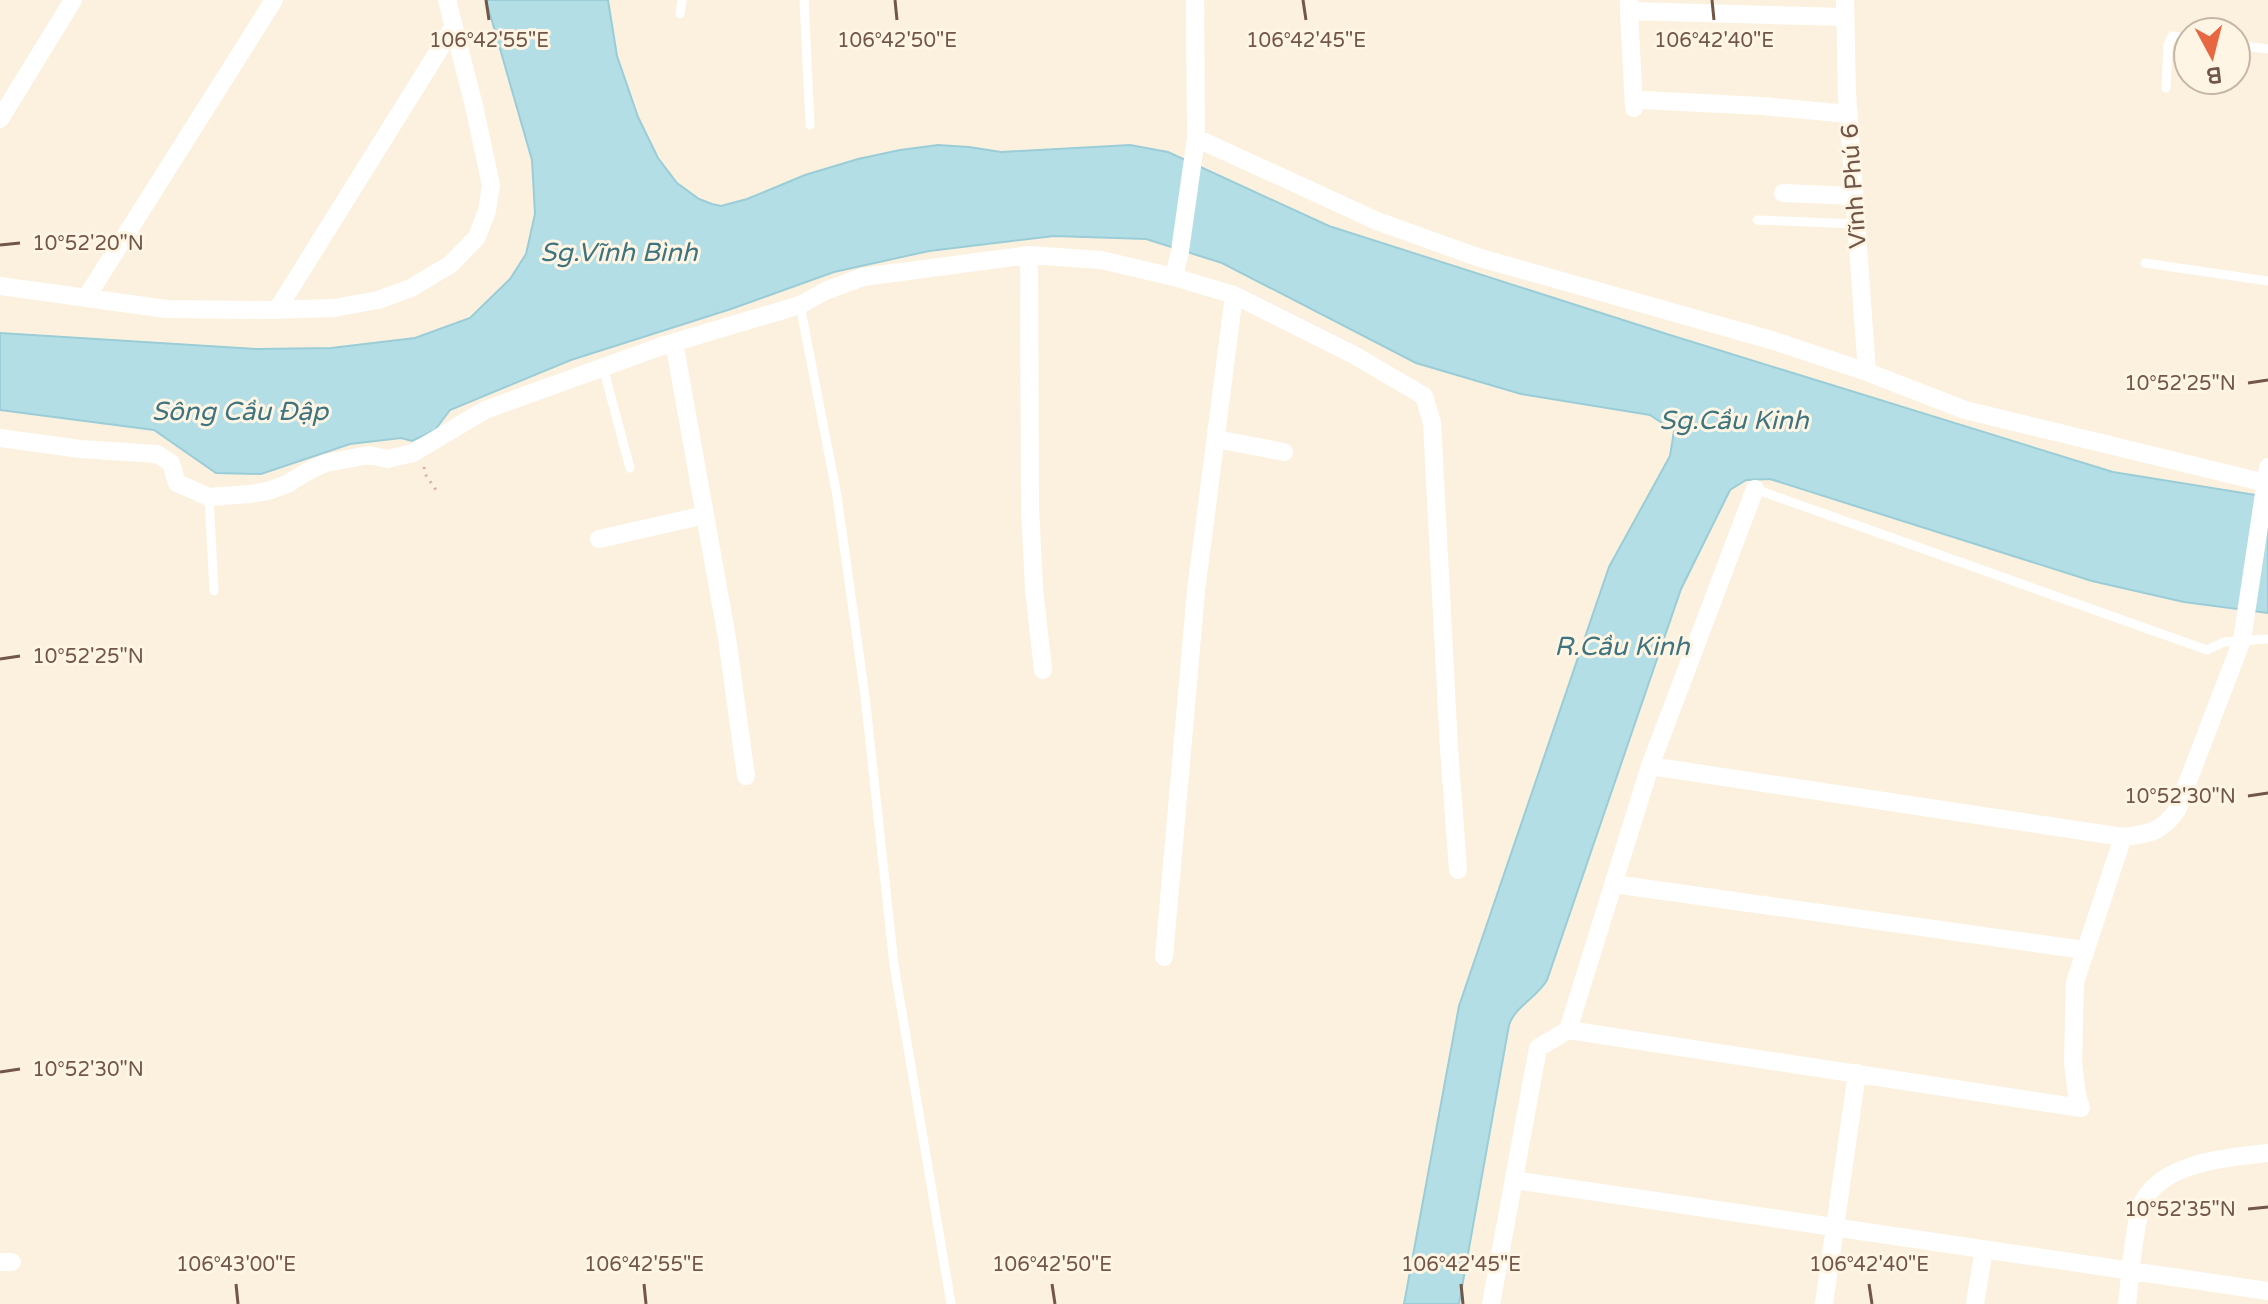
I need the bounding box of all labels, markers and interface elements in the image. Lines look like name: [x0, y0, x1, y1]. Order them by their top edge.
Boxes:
north arrow: [2172, 16, 2252, 96]
text: 106°42'55"E: [429, 29, 549, 53]
text: 106°42'50"E: [837, 29, 957, 53]
text: 106°42'45"E: [1246, 29, 1366, 53]
text: 106°42'40"E: [1654, 29, 1774, 53]
text: B: [2205, 61, 2223, 89]
street label: Vĩnh Phú 6: [1835, 122, 1873, 250]
text: 10°52'20"N: [32, 232, 144, 256]
water label: Sg.Vĩnh Bình: [540, 237, 699, 268]
text: 10°52'25"N: [2124, 372, 2236, 396]
water label: Sông Cầu Đập: [152, 396, 330, 427]
water label: Sg.Cầu Kinh: [1659, 405, 1810, 436]
water label: R.Cầu Kinh: [1554, 631, 1691, 662]
text: 10°52'25"N: [32, 645, 144, 669]
text: 10°52'30"N: [2124, 785, 2236, 809]
text: 10°52'30"N: [32, 1058, 144, 1082]
text: 10°52'35"N: [2124, 1198, 2236, 1222]
text: 106°43'00"E: [176, 1253, 296, 1277]
text: 106°42'55"E: [584, 1253, 704, 1277]
text: 106°42'50"E: [992, 1253, 1112, 1277]
text: 106°42'45"E: [1401, 1253, 1521, 1277]
text: 106°42'40"E: [1809, 1253, 1929, 1277]

